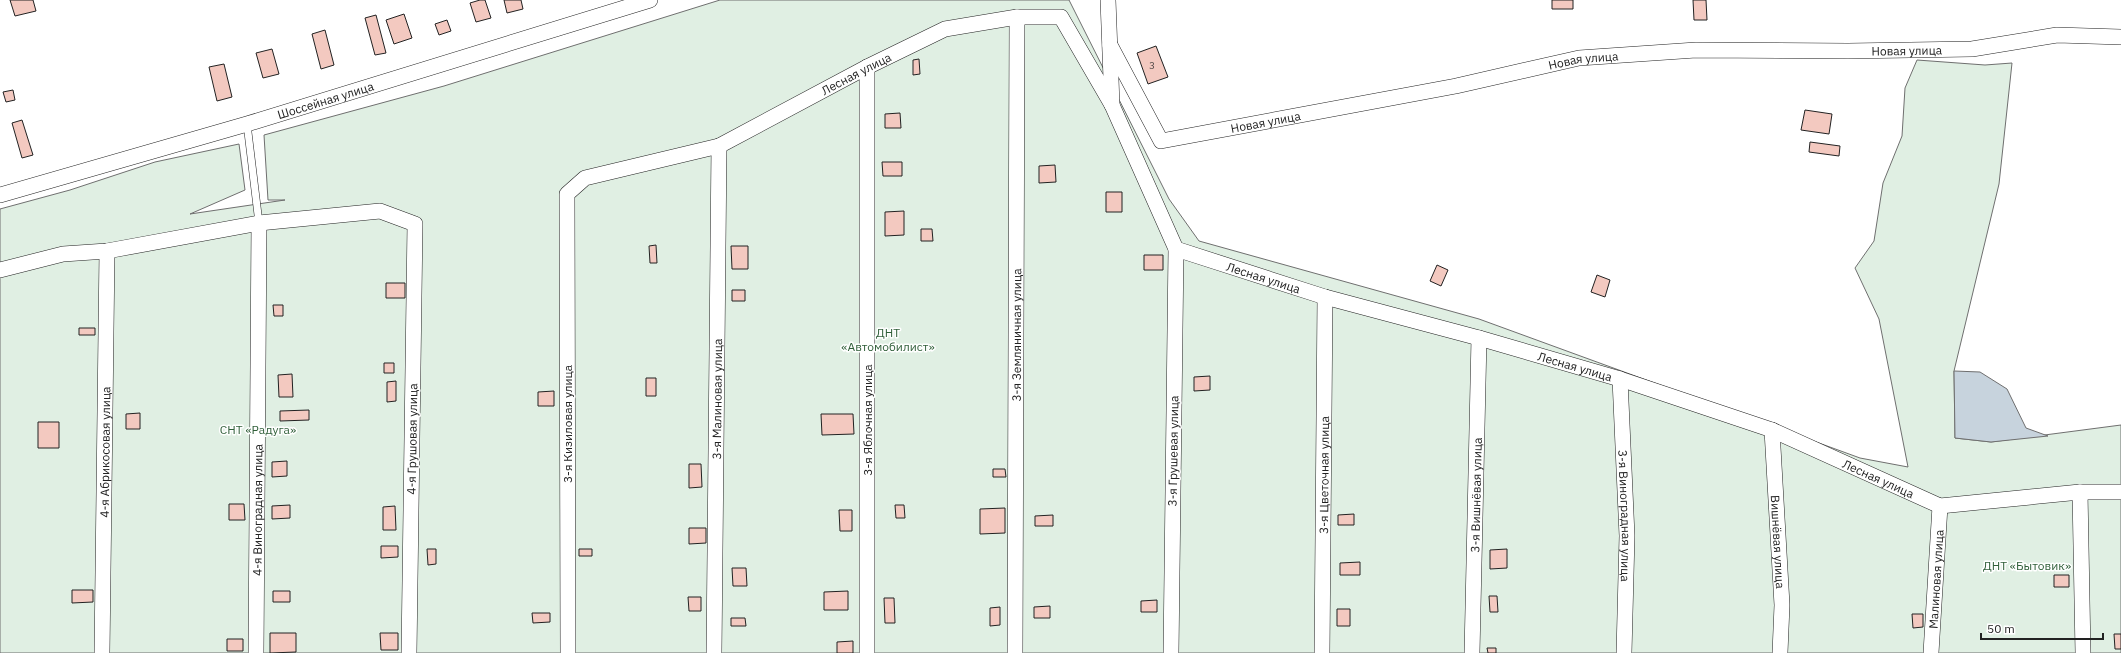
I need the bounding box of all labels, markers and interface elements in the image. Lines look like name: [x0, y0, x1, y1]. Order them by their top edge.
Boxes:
street label: Новая улица: [1871, 42, 1943, 58]
street label: Новая улица: [1547, 48, 1619, 72]
street label: Лесная улица: [818, 49, 894, 98]
house number: 3: [1149, 59, 1155, 72]
street label: Шоссейная улица: [275, 78, 376, 122]
street label: Новая улица: [1229, 108, 1302, 135]
street label: Лесная улица: [1225, 258, 1303, 296]
street label: 3-я Земляничная улица: [1008, 268, 1024, 402]
park label: ДНТ «Автомобилист»: [841, 325, 935, 354]
street label: 3-я Малиновая улица: [708, 338, 725, 459]
street label: Лесная улица: [1536, 348, 1615, 384]
street label: 3-я Кизиловая улица: [560, 364, 575, 483]
street label: 3-я Яблочная улица: [860, 364, 875, 476]
street label: 4-я Грушовая улица: [404, 383, 420, 495]
street label: 4-я Абрикосовая улица: [96, 386, 113, 518]
street label: 3-я Грушевая улица: [1165, 395, 1181, 507]
street label: 3-я Цветочная улица: [1316, 415, 1332, 534]
park label: СНТ «Радуга»: [220, 422, 296, 437]
street label: 3-я Вишнёвая улица: [1467, 437, 1484, 553]
street label: 4-я Виноградная улица: [249, 443, 265, 576]
street label: 3-я Виноградная улица: [1616, 450, 1635, 583]
street label: Лесная улица: [1840, 456, 1917, 501]
street label: Вишнёвая улица: [1768, 495, 1789, 590]
street label: Малиновая улица: [1925, 528, 1946, 629]
park label: ДНТ «Бытовик»: [1983, 558, 2071, 573]
scale bar: [1981, 615, 2103, 641]
text: 50 m: [1987, 621, 2015, 636]

